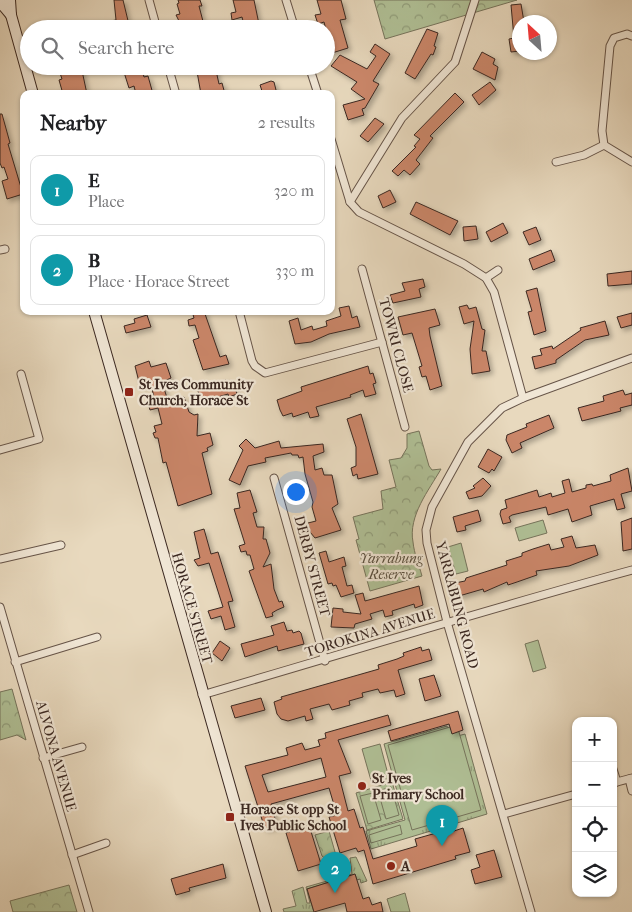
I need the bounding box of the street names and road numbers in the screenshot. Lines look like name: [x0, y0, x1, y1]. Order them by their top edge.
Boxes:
street label: TOWRI CLOSE: [375, 296, 417, 395]
street label: DERBY STREET: [290, 514, 334, 619]
street label: YARRABUNG ROAD: [432, 538, 482, 671]
street label: HORACE STREET: [168, 550, 216, 666]
street label: TOROKINA AVENUE: [303, 605, 438, 661]
street label: ALVONA AVENUE: [32, 698, 80, 814]

